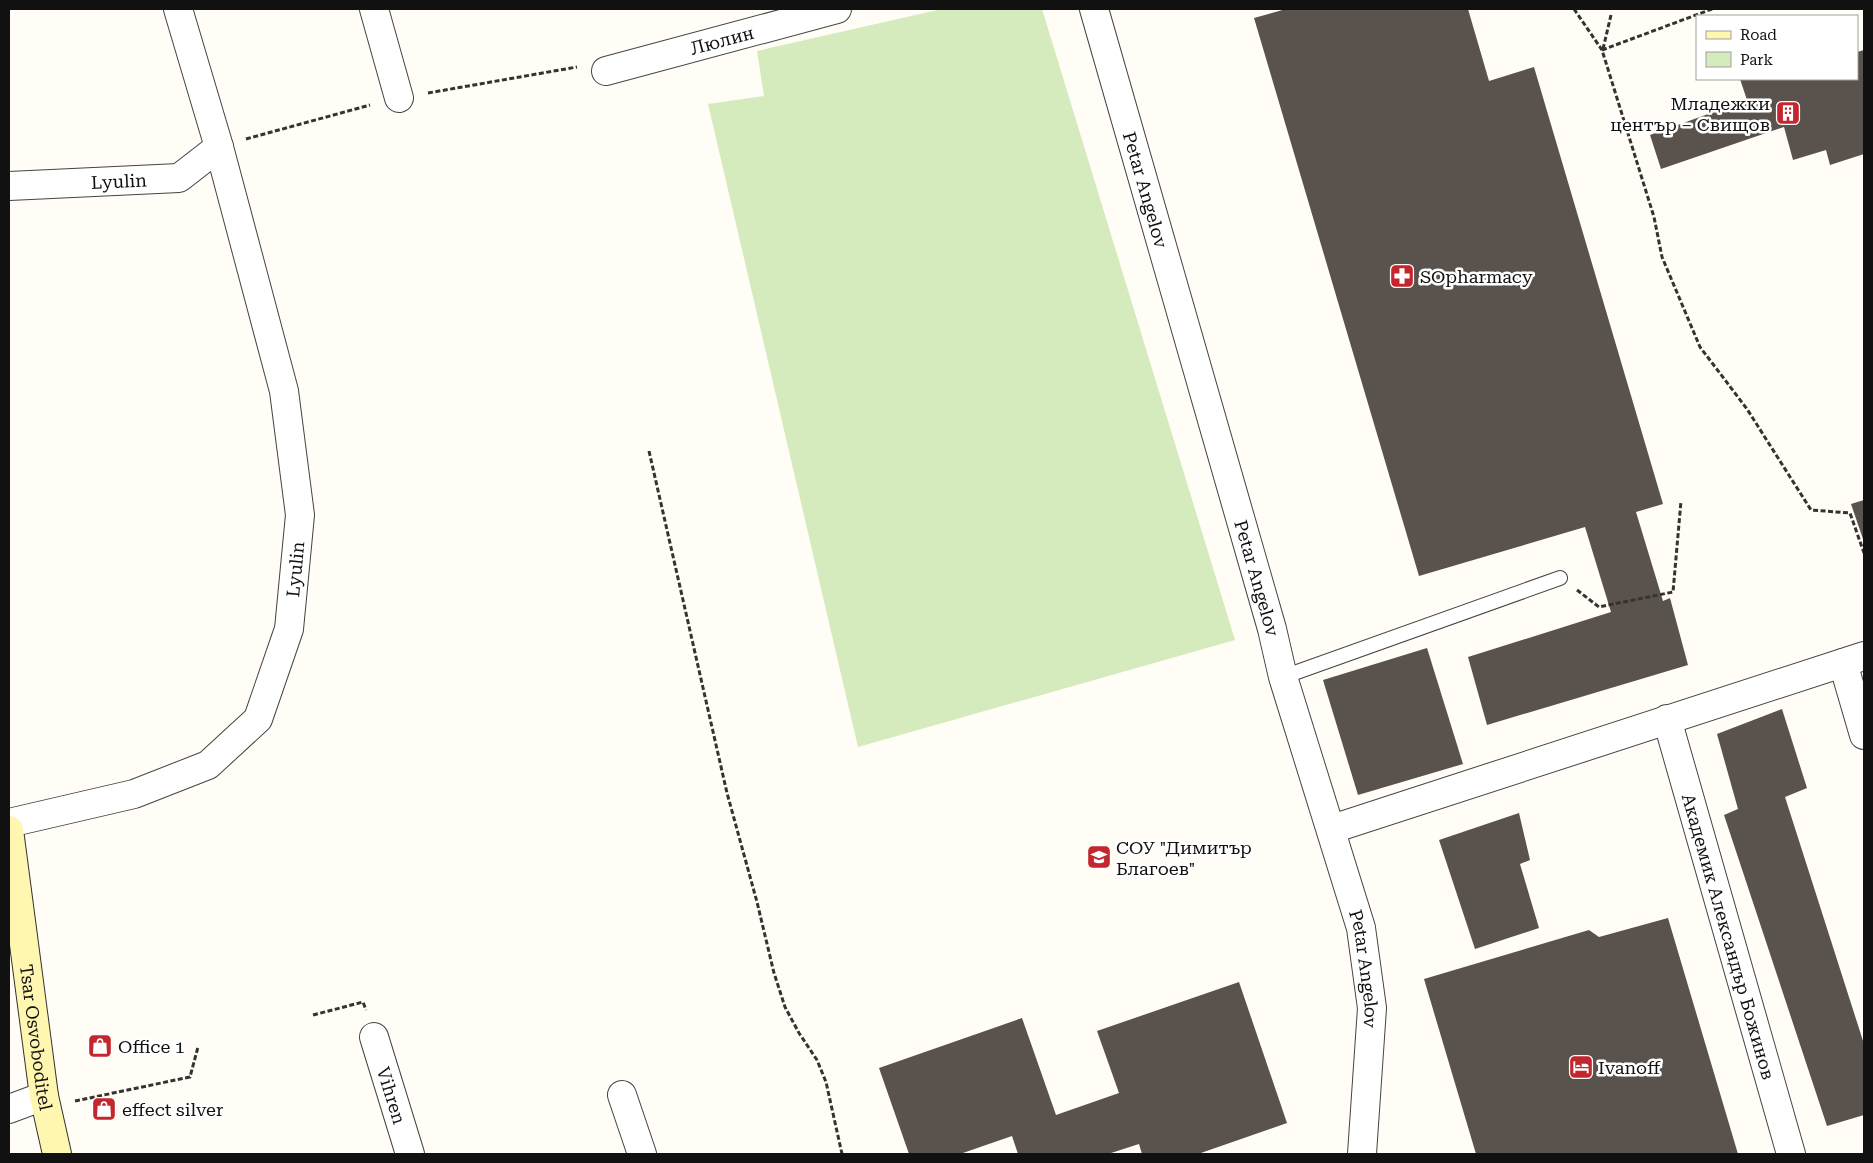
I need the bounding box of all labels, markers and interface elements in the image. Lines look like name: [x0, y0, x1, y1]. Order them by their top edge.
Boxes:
legend: [1696, 15, 1858, 80]
street label: Люлин: [688, 21, 756, 58]
text: Road: [1740, 26, 1777, 44]
text: Park: [1740, 51, 1774, 69]
place label: Младежки център – Свищов: [1610, 93, 1770, 135]
building icon: Младежки център – Свищов: [1775, 100, 1801, 126]
street label: Petar Angelov: [1119, 129, 1173, 251]
street label: Lyulin: [90, 169, 148, 193]
pharmacy icon: SOpharmacy: [1389, 263, 1415, 289]
place label: SOpharmacy: [1420, 266, 1533, 287]
street label: Petar Angelov: [1231, 518, 1284, 639]
street label: Lyulin: [282, 540, 308, 598]
street label: Академик Александър Божинов: [1678, 791, 1780, 1082]
place label: СОУ "Димитър Благоев": [1116, 837, 1252, 879]
school or university icon: СОУ "Димитър Благоев": [1086, 844, 1112, 870]
street label: Petar Angelov: [1345, 907, 1383, 1029]
street label: Tsar Osvoboditel: [16, 963, 57, 1113]
shop icon: Office 1: [87, 1033, 113, 1059]
place label: Office 1: [118, 1036, 185, 1057]
hotel icon: Ivanoff: [1568, 1054, 1594, 1080]
place label: Ivanoff: [1598, 1057, 1661, 1078]
street label: Vihren: [373, 1064, 411, 1127]
shop icon: effect silver: [91, 1096, 117, 1122]
place label: effect silver: [122, 1099, 223, 1120]

